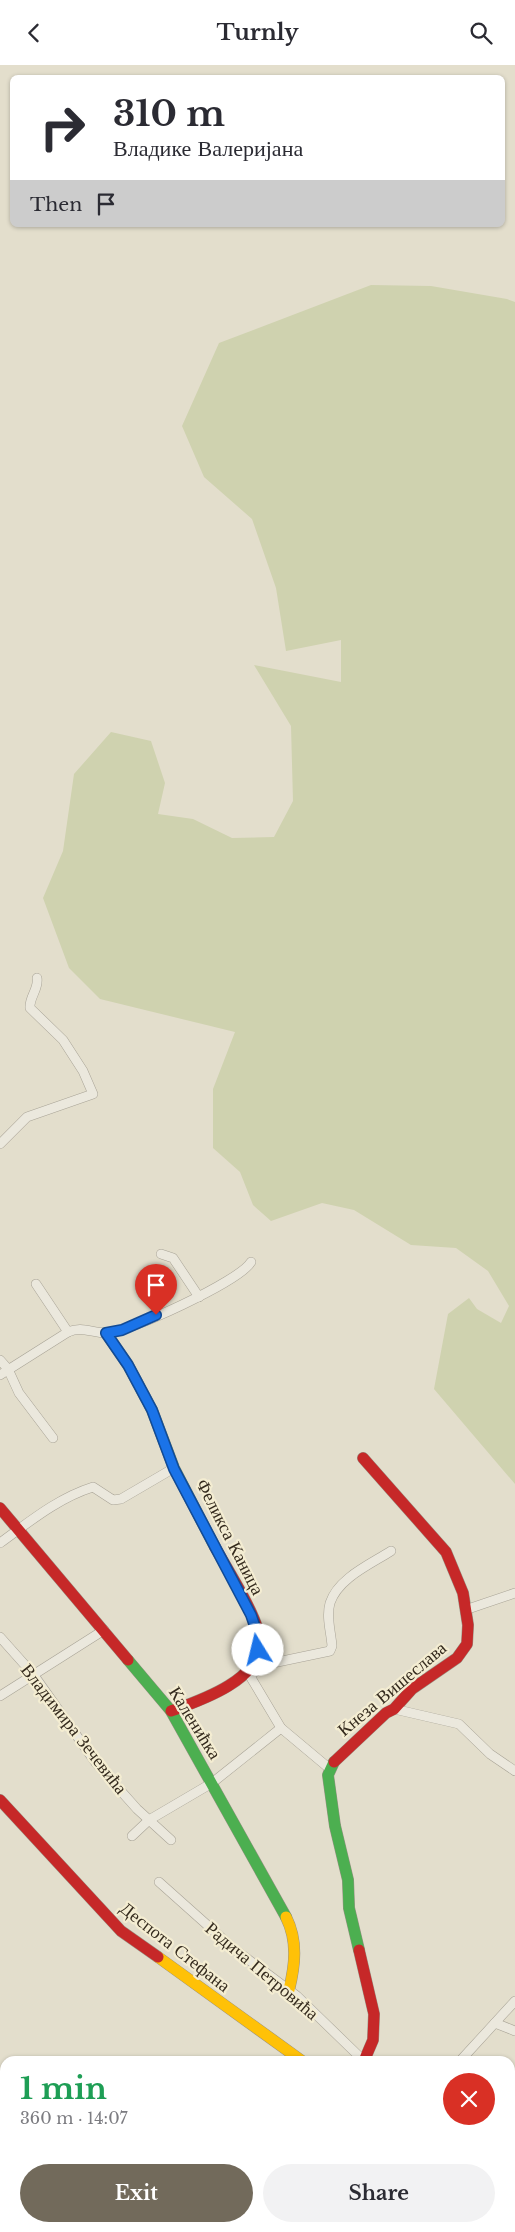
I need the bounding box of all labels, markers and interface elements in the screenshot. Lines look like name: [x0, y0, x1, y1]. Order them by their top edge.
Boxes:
icon: back: [20, 19, 48, 47]
text: Turnly: [217, 19, 298, 46]
icon: search: [467, 19, 495, 47]
text: 310 m: [113, 92, 225, 135]
icon: right: [30, 95, 95, 160]
text: Владике Валеријана: [113, 135, 303, 162]
icon: arrive: [92, 190, 120, 218]
text: Then: [30, 193, 82, 216]
pin: [135, 1264, 177, 1315]
icon: arrive: [142, 1271, 170, 1299]
street label: Феликса Каница: [191, 1475, 269, 1599]
position arrow: [231, 1623, 283, 1675]
street label: Кнеза Вишеслава: [333, 1637, 451, 1741]
street label: Владимира Зечевића: [16, 1659, 132, 1799]
street label: Каленићка: [164, 1683, 226, 1763]
street label: Деспота Стефана: [116, 1897, 234, 1997]
street label: Радича Петровића: [201, 1917, 323, 2025]
text: 1 min: [20, 2070, 107, 2107]
button: close: [443, 2073, 495, 2125]
text: 360 m · 14:07: [20, 2108, 128, 2128]
button: Exit: [20, 2164, 253, 2222]
button: Share: [263, 2164, 495, 2222]

